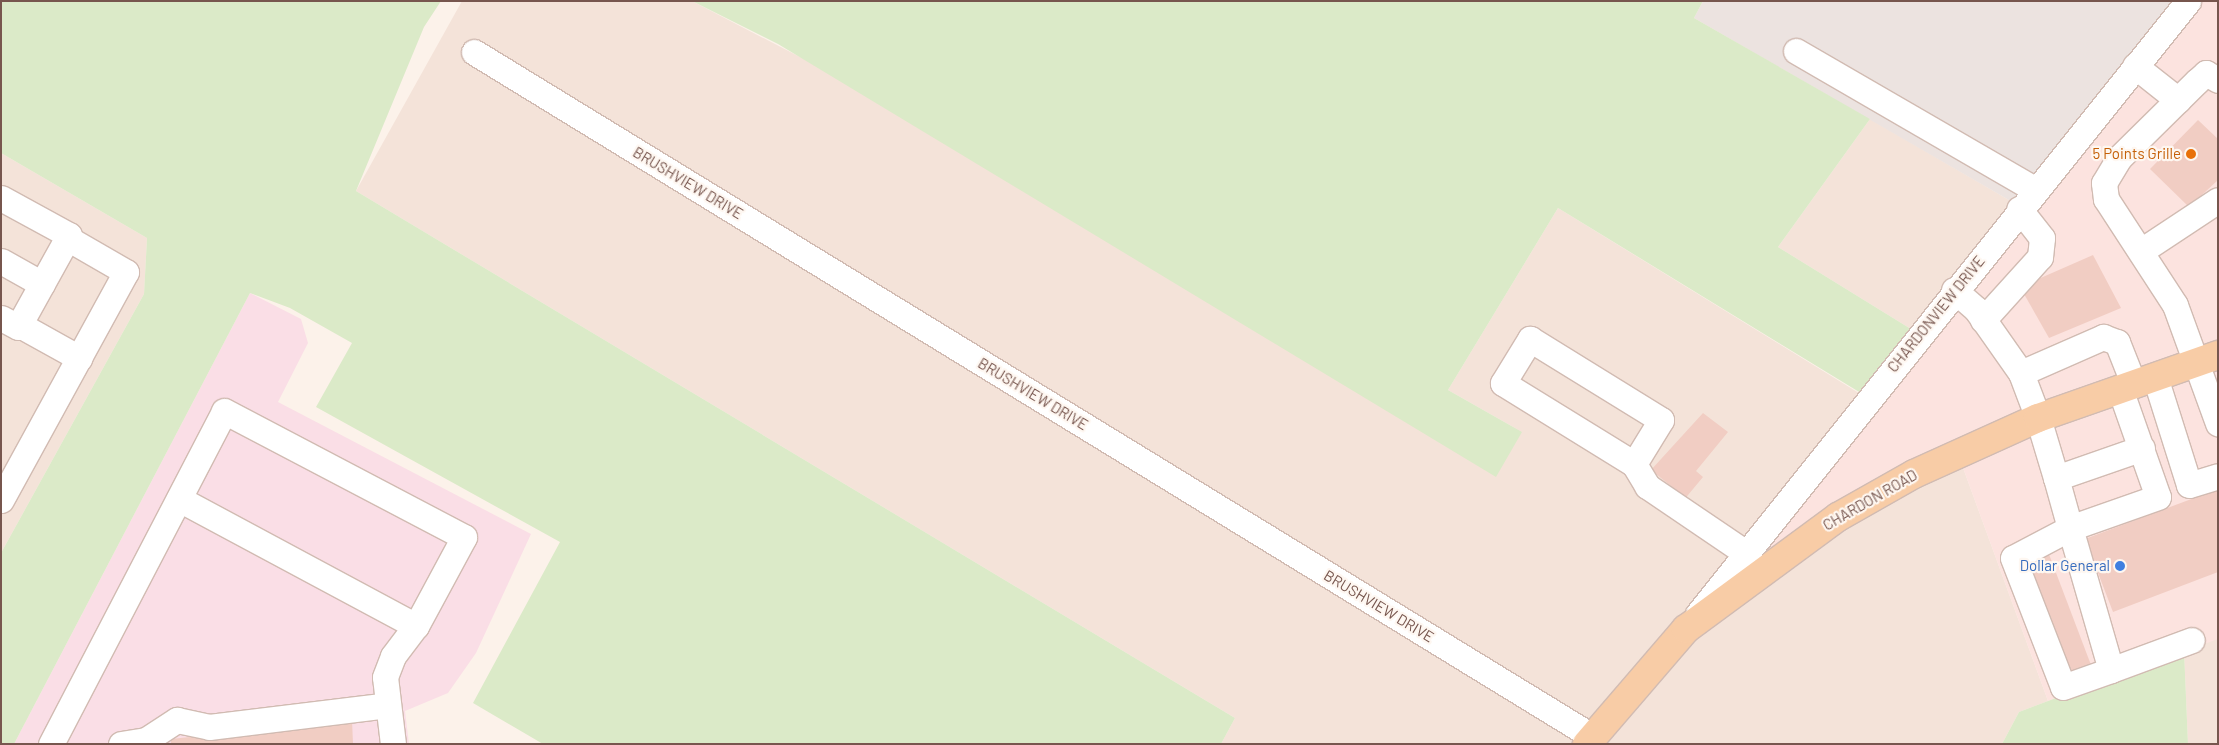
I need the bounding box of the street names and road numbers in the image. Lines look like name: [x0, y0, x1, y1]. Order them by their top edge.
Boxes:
street label: BRUSHVIEW DRIVE: [630, 143, 746, 223]
street label: CHARDONVIEW DRIVE: [1884, 252, 1988, 376]
street label: BRUSHVIEW DRIVE: [975, 354, 1091, 434]
street label: CHARDON ROAD: [1820, 466, 1920, 534]
street label: BRUSHVIEW DRIVE: [1321, 566, 1437, 646]

